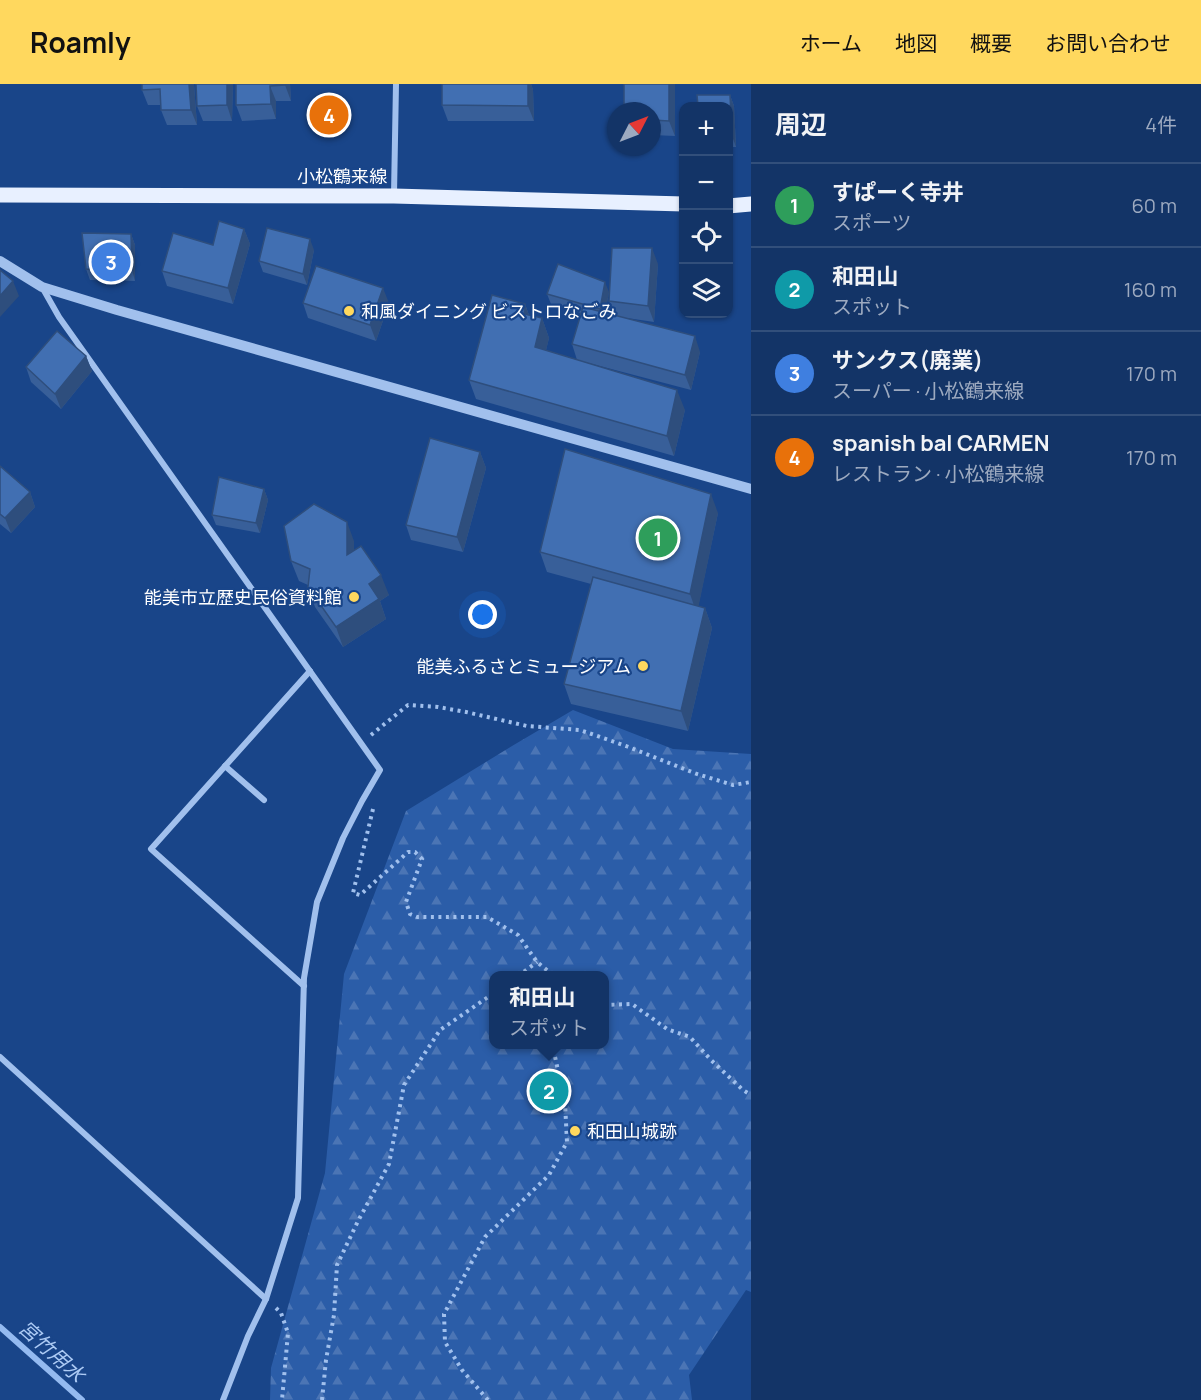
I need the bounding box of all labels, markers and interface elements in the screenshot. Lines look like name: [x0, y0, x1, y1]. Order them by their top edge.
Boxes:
text: Roamly: [30, 23, 131, 61]
text: ホーム: [800, 29, 862, 57]
text: 地図: [895, 29, 937, 57]
text: 概要: [970, 29, 1012, 57]
text: お問い合わせ: [1045, 29, 1171, 57]
pin: 4: [310, 93, 348, 138]
north arrow: [607, 102, 661, 156]
map controls: [679, 102, 733, 318]
button: +: [679, 102, 733, 156]
text: 周辺: [775, 106, 827, 142]
text: 4件: [1145, 111, 1177, 138]
button: −: [679, 156, 733, 210]
street label: 小松鶴来線: [297, 164, 387, 188]
text: すぱーく寺井: [832, 177, 964, 207]
text: 1: [790, 192, 799, 219]
text: 60 m: [1131, 192, 1177, 219]
text: スポーツ: [832, 209, 912, 236]
button: locate: [679, 210, 733, 264]
pin: 3: [92, 240, 130, 285]
text: 和田山: [832, 261, 898, 291]
button: layers: [679, 264, 733, 318]
text: 2: [789, 276, 800, 303]
text: 160 m: [1124, 276, 1177, 303]
text: スポット: [832, 293, 912, 320]
place label: 和風ダイニング ビストロなごみ: [361, 299, 617, 323]
marker: 和風ダイニング ビストロなごみ: [342, 304, 356, 318]
text: サンクス(廃業): [832, 345, 983, 375]
text: 3: [789, 360, 800, 387]
text: 170 m: [1126, 360, 1177, 387]
text: スーパー · 小松鶴来線: [832, 377, 1024, 404]
text: spanish bal CARMEN: [832, 428, 1050, 458]
text: 4: [788, 444, 801, 471]
text: 170 m: [1126, 444, 1177, 471]
text: レストラン · 小松鶴来線: [832, 460, 1045, 487]
pin: 1: [638, 516, 678, 560]
place label: 能美市立歴史民俗資料館: [144, 585, 342, 609]
marker: 能美市立歴史民俗資料館: [347, 590, 361, 604]
your location: [468, 600, 497, 629]
place label: 能美ふるさとミュージアム: [417, 654, 631, 678]
marker: 能美ふるさとミュージアム: [636, 659, 650, 673]
popup: [489, 971, 609, 1049]
text: 和田山: [509, 982, 575, 1012]
text: スポット: [509, 1014, 589, 1041]
pin: 2: [530, 1068, 568, 1114]
place label: 和田山城跡: [587, 1119, 677, 1143]
marker: 和田山城跡: [568, 1124, 582, 1138]
water label: 宮竹用水: [13, 1314, 92, 1389]

